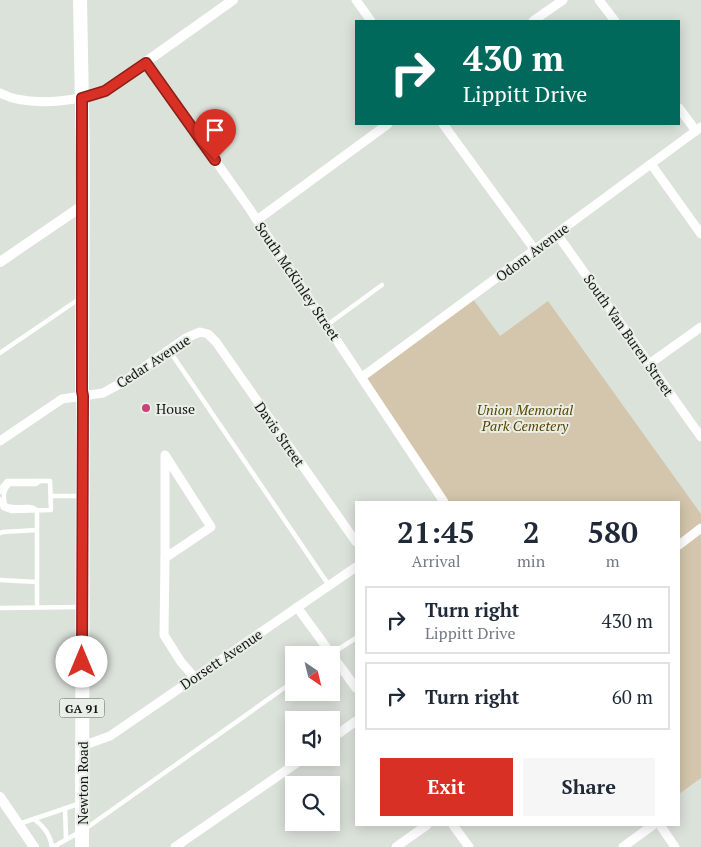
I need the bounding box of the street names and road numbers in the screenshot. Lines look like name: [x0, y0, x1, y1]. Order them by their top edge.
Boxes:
street label: South McKinley Street: [251, 218, 345, 345]
street label: Odom Avenue: [492, 218, 572, 286]
street label: South Van Buren Street: [580, 270, 679, 401]
street label: Cedar Avenue: [112, 330, 194, 392]
street label: Davis Street: [251, 398, 310, 471]
street label: Dorsett Avenue: [176, 624, 266, 694]
road number: GA 91: [59, 698, 104, 718]
street label: Newton Road: [73, 741, 92, 825]

